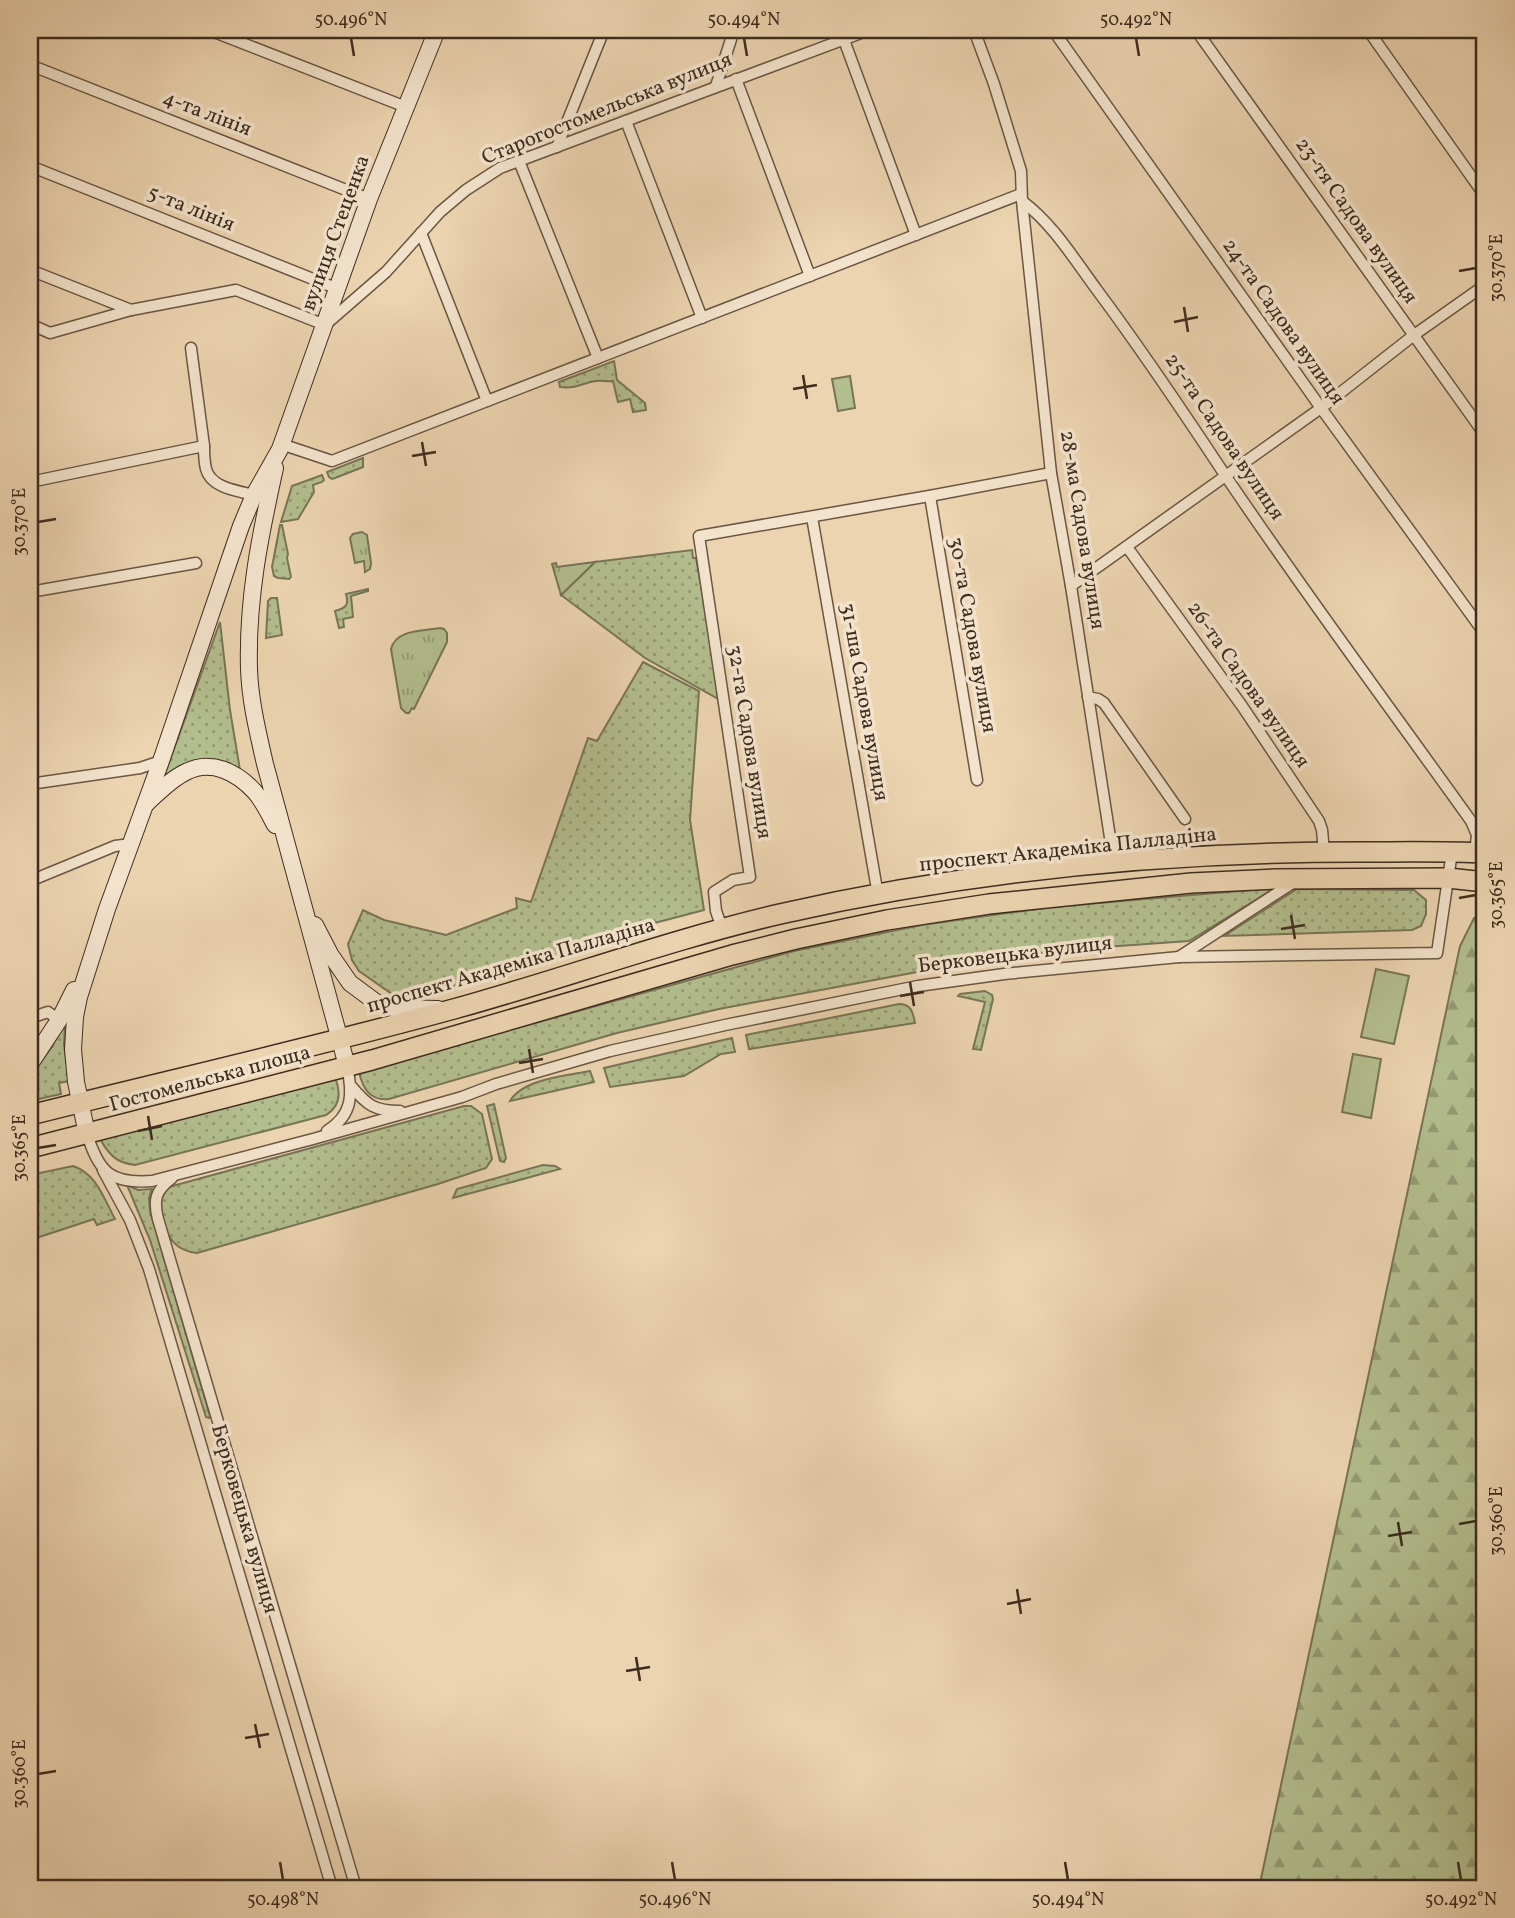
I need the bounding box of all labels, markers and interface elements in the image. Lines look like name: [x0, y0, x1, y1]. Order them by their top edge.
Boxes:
text: 50.496°N: [315, 8, 387, 33]
text: 50.494°N: [708, 8, 780, 33]
text: 50.492°N: [1100, 8, 1172, 33]
street label: Старогостомельська вулиця: [477, 45, 737, 173]
street label: 4-та лінія: [158, 84, 256, 144]
street label: 23-тя Садова вулиця: [1288, 132, 1424, 310]
street label: вулиця Стеценка: [294, 151, 378, 315]
street label: 5-та лінія: [143, 178, 239, 240]
street label: 24-та Садова вулиця: [1215, 233, 1351, 411]
text: 30.370°E: [1485, 234, 1510, 302]
street label: 25-та Садова вулиця: [1157, 348, 1291, 526]
street label: 28-ма Садова вулиця: [1052, 428, 1112, 632]
text: 30.370°E: [8, 488, 33, 556]
street label: 30-та Садова вулиця: [940, 535, 1004, 735]
street label: 26-та Садова вулиця: [1180, 596, 1316, 774]
street label: 31-ша Садова вулиця: [832, 601, 896, 803]
street label: 32-га Садова вулиця: [719, 643, 779, 841]
street label: проспект Академіка Палладіна: [918, 820, 1218, 880]
text: 30.365°E: [1485, 861, 1510, 929]
street label: проспект Академіка Палладіна: [363, 911, 659, 1021]
street label: Берковецька вулиця: [916, 929, 1114, 981]
street label: Гостомельська площа: [106, 1038, 314, 1120]
text: 30.365°E: [8, 1114, 33, 1182]
street label: Берковецька вулиця: [203, 1421, 285, 1617]
text: 30.360°E: [1485, 1486, 1510, 1556]
text: 30.360°E: [8, 1739, 33, 1809]
text: 50.498°N: [247, 1888, 319, 1913]
text: 50.496°N: [639, 1888, 711, 1913]
text: 50.494°N: [1032, 1888, 1104, 1913]
text: 50.492°N: [1425, 1888, 1497, 1913]

